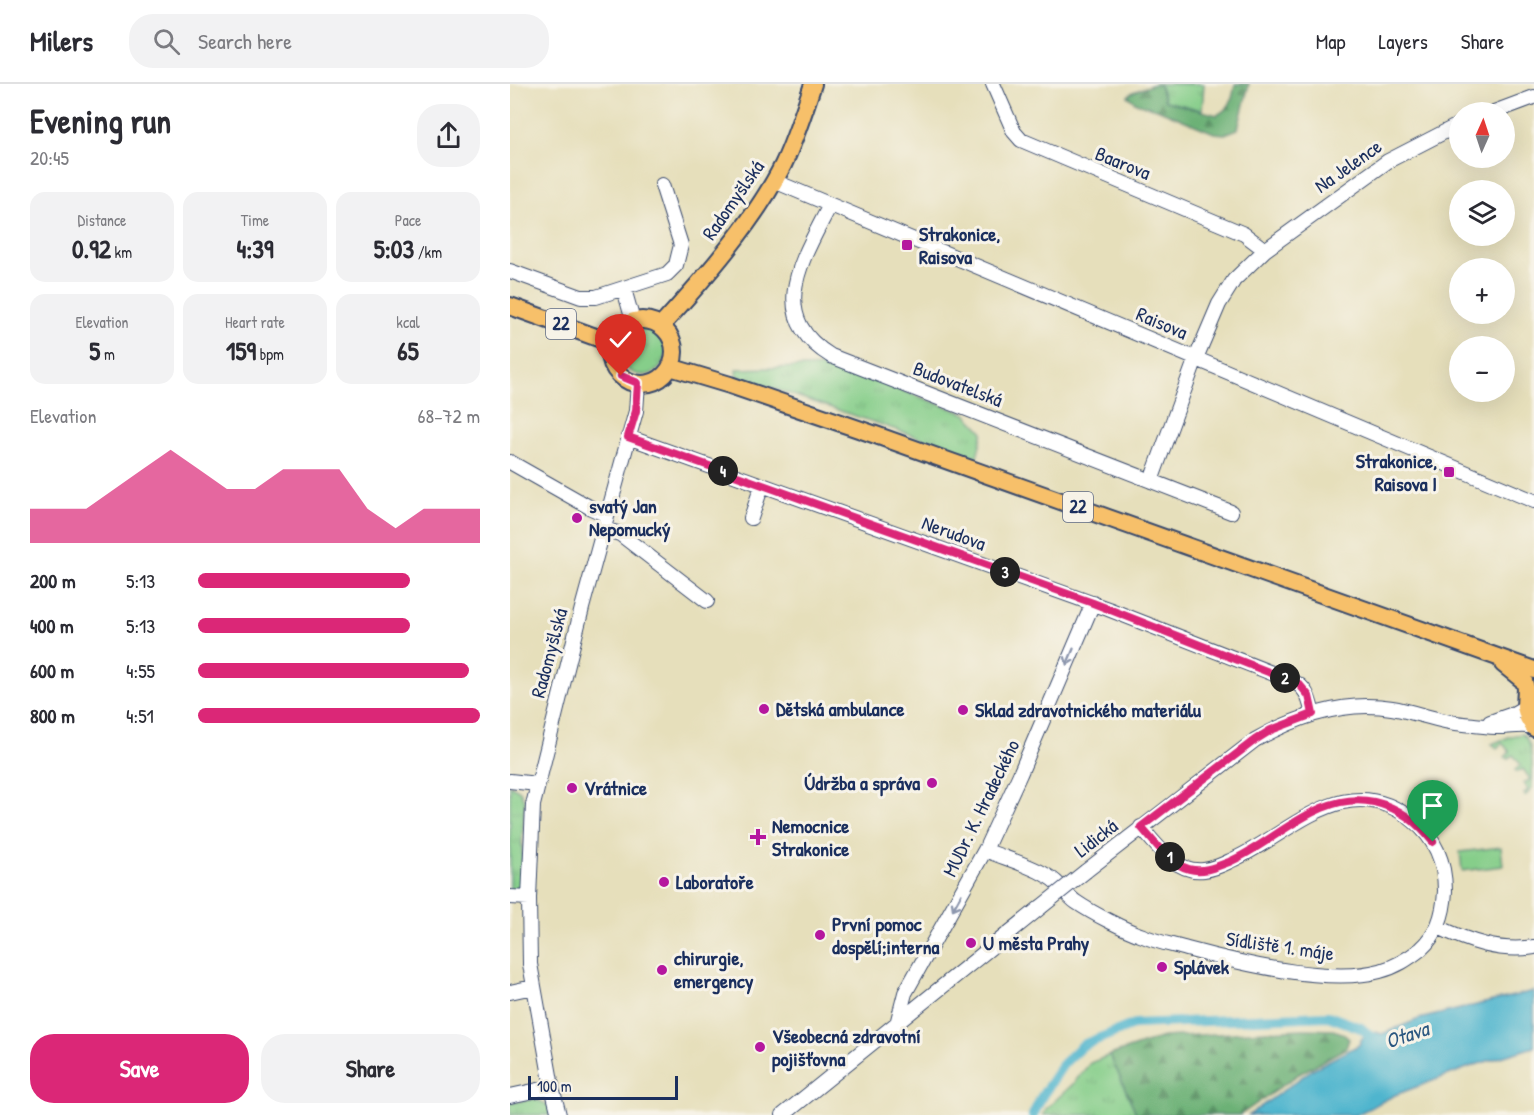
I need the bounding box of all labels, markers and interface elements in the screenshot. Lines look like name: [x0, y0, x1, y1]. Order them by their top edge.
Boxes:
search box: [129, 14, 549, 68]
text: Milers: [30, 22, 93, 60]
icon: search: [150, 25, 183, 58]
text: Search here: [198, 26, 292, 56]
text: Map: [1316, 27, 1345, 56]
text: Layers: [1378, 27, 1428, 56]
text: Share: [1461, 27, 1504, 56]
text: Evening run: [30, 99, 171, 143]
north arrow: [1449, 102, 1515, 168]
map controls: [1449, 102, 1515, 402]
button: share: [417, 104, 480, 167]
street label: Na Jelence: [1309, 133, 1387, 199]
street label: Baarova: [1092, 139, 1155, 186]
text: 20:45: [30, 144, 69, 171]
street label: Radomyšlská: [695, 154, 770, 245]
button: layers: [1449, 180, 1515, 246]
text: Distance: [78, 209, 126, 231]
text: Time: [241, 209, 269, 231]
text: Pace: [395, 209, 421, 231]
place label: Strakonice, Raisova: [919, 220, 1000, 270]
text: 0.92: [72, 231, 111, 266]
text: 4:39: [237, 231, 273, 266]
text: 5:03: [374, 231, 414, 266]
marker: Strakonice, Raisova: [900, 238, 914, 252]
text: km: [111, 241, 132, 263]
text: /km: [414, 241, 442, 263]
button: +: [1449, 258, 1515, 324]
street label: Raisova: [1133, 300, 1192, 345]
road number: 22: [546, 309, 576, 339]
text: Elevation: [75, 311, 129, 333]
text: Heart rate: [225, 311, 285, 333]
text: kcal: [396, 311, 420, 333]
pin: [595, 314, 646, 376]
icon: check: [604, 323, 637, 356]
text: 5: [89, 333, 100, 368]
text: 159: [226, 333, 256, 368]
text: 65: [397, 333, 419, 368]
button: −: [1449, 336, 1515, 402]
text: m: [100, 343, 115, 365]
text: bpm: [256, 343, 284, 365]
street label: Budovatelská: [910, 354, 1007, 413]
text: Elevation: [30, 402, 96, 429]
text: 68–72 m: [418, 402, 480, 429]
place label: Strakonice, Raisova I: [1356, 447, 1437, 497]
pin: 4: [708, 456, 738, 486]
text: 4: [720, 460, 726, 482]
marker: Strakonice, Raisova I: [1442, 465, 1456, 479]
place label: svatý Jan Nepomucký: [589, 492, 671, 543]
road number: 22: [1063, 492, 1093, 522]
street label: Nerudova: [919, 509, 990, 557]
marker: svatý Jan Nepomucký: [570, 511, 584, 525]
pin: 3: [990, 557, 1020, 587]
text: 3: [1001, 561, 1009, 583]
text: 200 m: [30, 567, 75, 594]
text: 5:13: [126, 567, 155, 594]
street label: Radomyšlská: [524, 605, 573, 701]
text: 400 m: [30, 612, 74, 639]
text: 5:13: [126, 612, 155, 639]
one-way arrow: [1064, 648, 1075, 666]
text: 600 m: [30, 657, 74, 684]
text: 4:55: [126, 657, 155, 684]
pin: 2: [1270, 663, 1300, 693]
text: 2: [1281, 667, 1289, 689]
place label: Dětská ambulance: [776, 695, 904, 722]
place label: Sklad zdravotnického materiálu: [975, 696, 1202, 723]
text: 800 m: [30, 702, 75, 729]
text: 4:51: [126, 702, 154, 729]
marker: Dětská ambulance: [757, 702, 771, 716]
marker: Sklad zdravotnického materiálu: [956, 703, 970, 717]
street label: MUDr. K. Hradeckého: [936, 735, 1025, 881]
place label: Údržba a správa: [804, 769, 920, 797]
place label: Vrátnice: [584, 774, 647, 801]
marker: Údržba a správa: [925, 776, 939, 790]
pin: [1407, 780, 1458, 842]
marker: Vrátnice: [565, 781, 579, 795]
icon: arrive: [1416, 789, 1449, 822]
place label: Nemocnice Strakonice: [772, 812, 849, 862]
street label: Lidická: [1068, 812, 1123, 863]
marker: Nemocnice Strakonice: [749, 828, 767, 846]
pin: 1: [1155, 842, 1185, 872]
text: 1: [1167, 846, 1173, 868]
place label: Laboratoře: [676, 868, 754, 895]
marker: Laboratoře: [657, 875, 671, 889]
one-way arrow: [950, 893, 962, 910]
place label: První pomoc dospělí;interna: [832, 910, 940, 961]
street label: Sídliště 1. máje: [1224, 925, 1336, 966]
marker: První pomoc dospělí;interna: [813, 928, 827, 942]
place label: U města Prahy: [983, 929, 1090, 957]
marker: U města Prahy: [964, 936, 978, 950]
place label: chirurgie, emergency: [674, 944, 754, 995]
place label: Splávek: [1174, 953, 1230, 981]
marker: Splávek: [1155, 960, 1169, 974]
marker: chirurgie, emergency: [655, 963, 669, 977]
water label: Otava: [1381, 1013, 1435, 1055]
place label: Všeobecná zdravotní pojišťovna: [772, 1022, 921, 1073]
button: Save: [30, 1034, 249, 1103]
button: Share: [261, 1034, 480, 1103]
marker: Všeobecná zdravotní pojišťovna: [753, 1040, 767, 1054]
scale bar: [528, 1073, 678, 1100]
text: 100 m: [537, 1075, 572, 1097]

